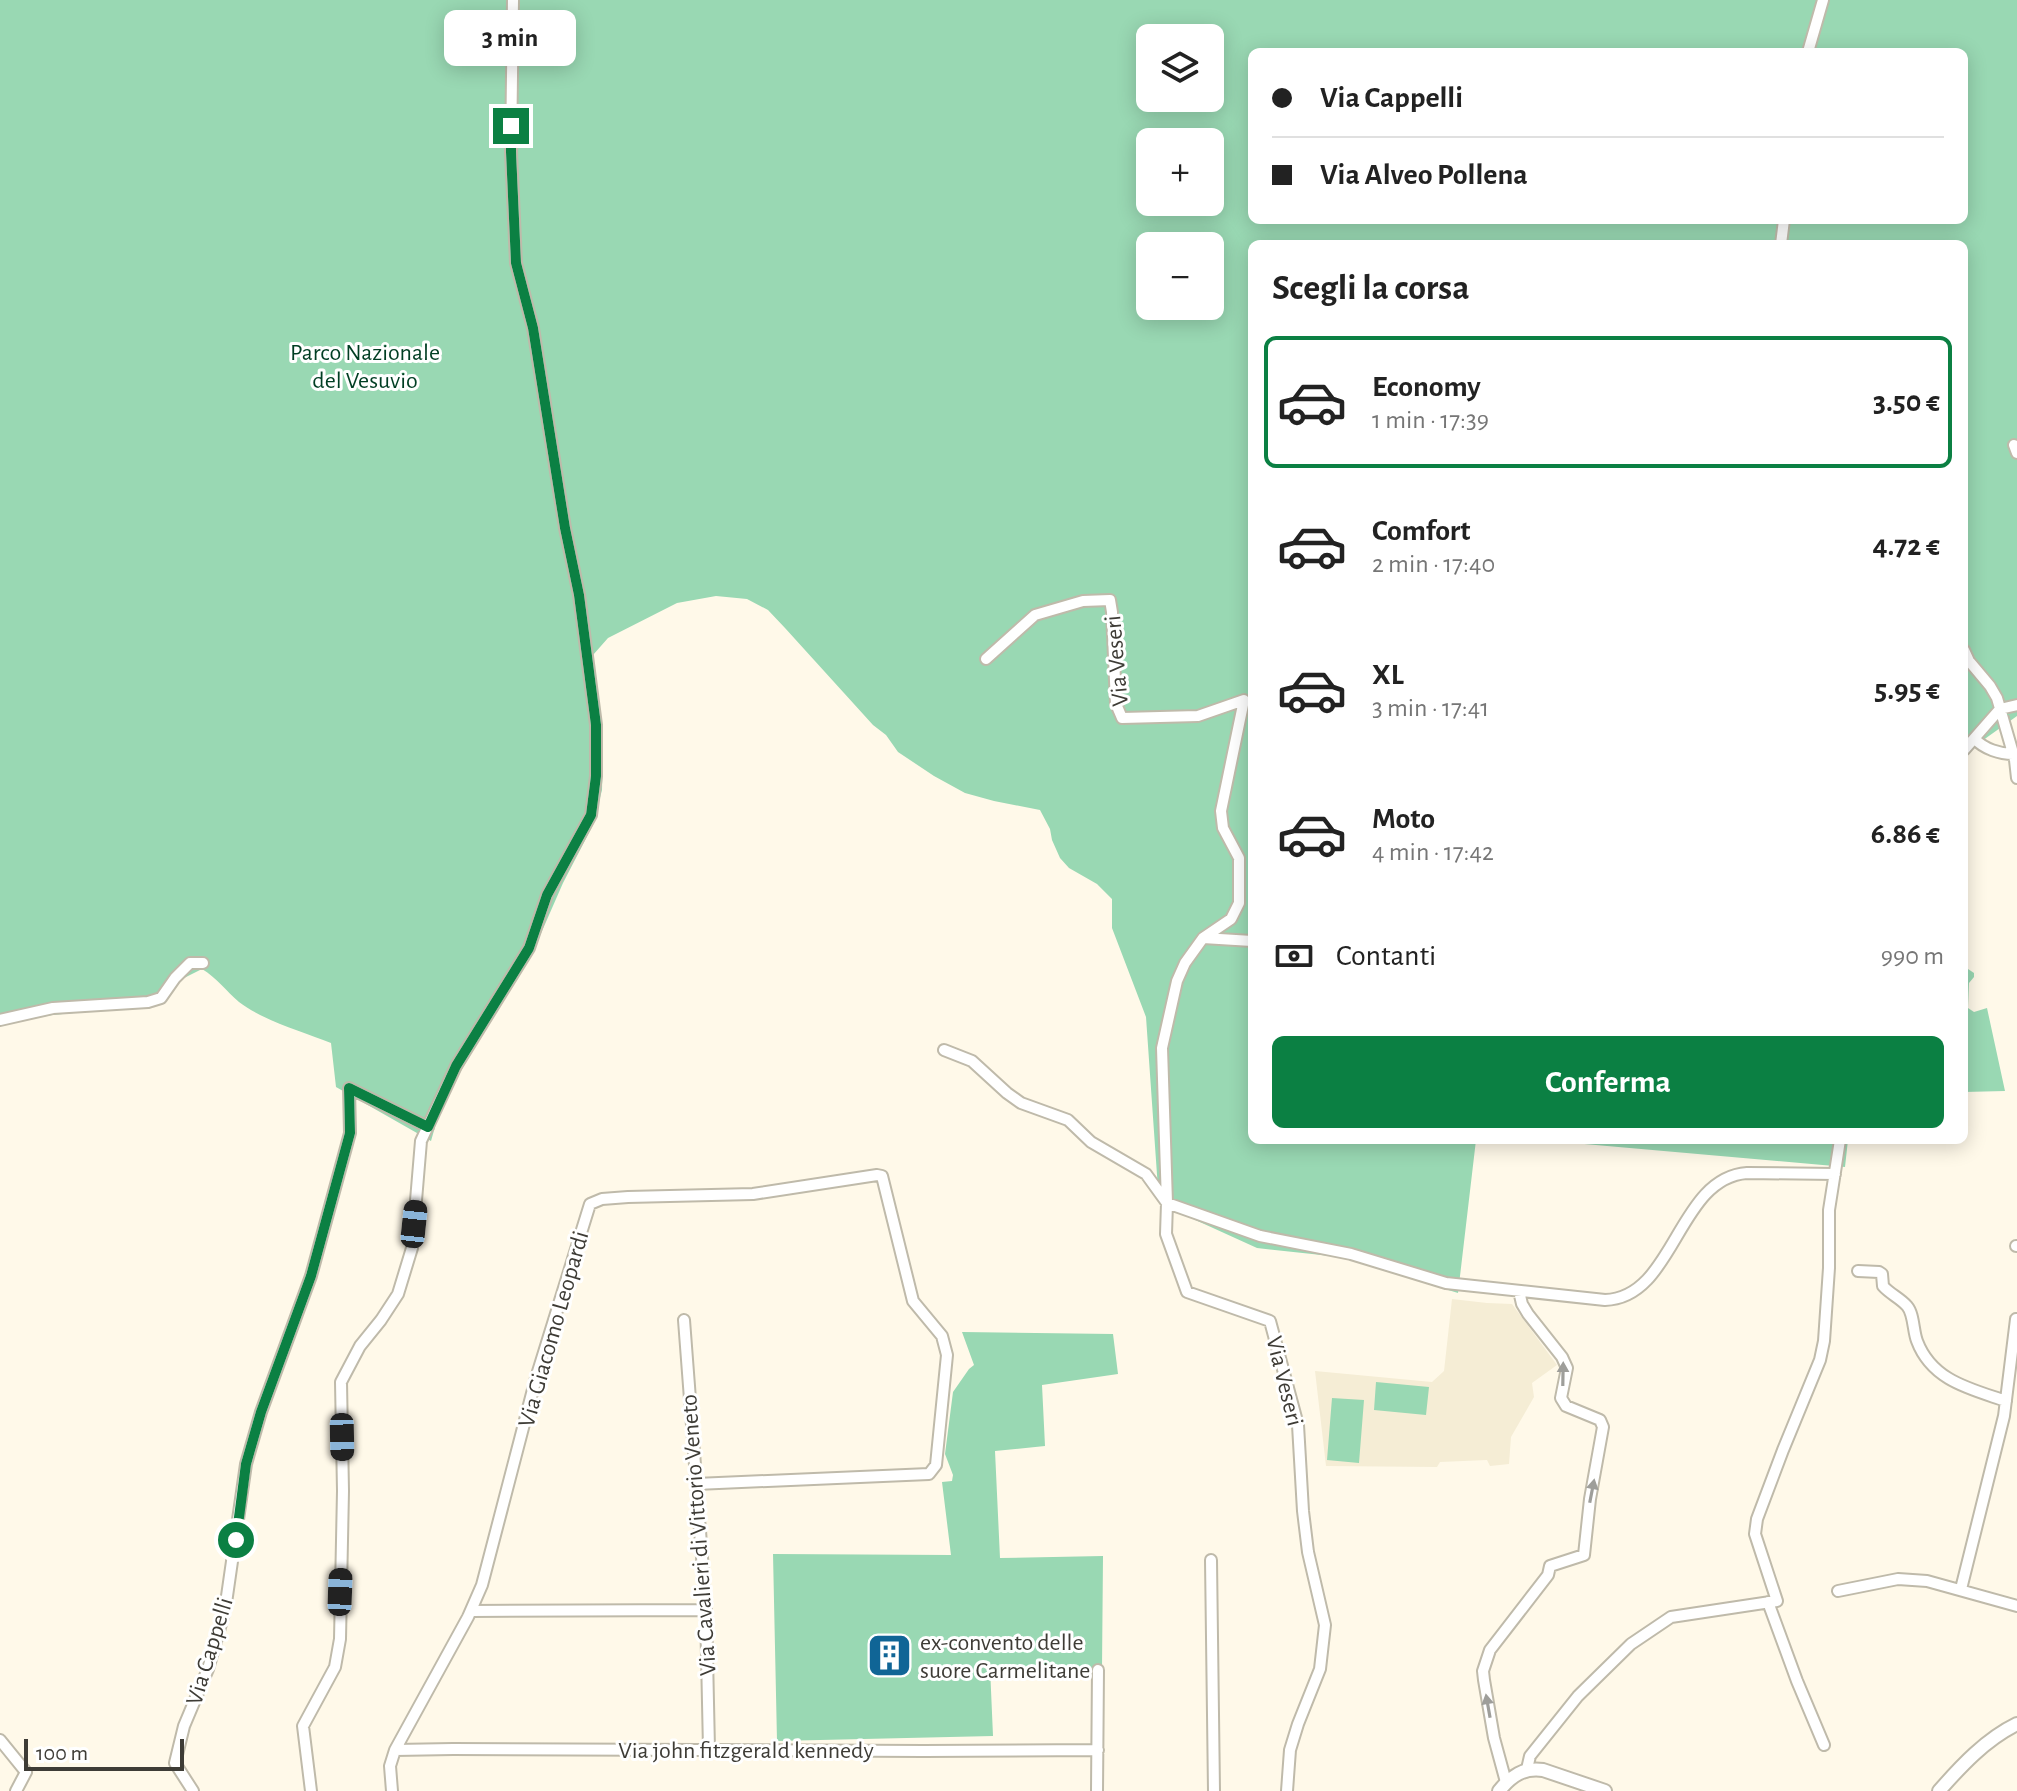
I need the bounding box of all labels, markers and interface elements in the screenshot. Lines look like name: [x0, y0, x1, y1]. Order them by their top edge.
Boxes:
callout: 3 min: [445, 10, 577, 66]
map controls: [1136, 24, 1224, 320]
button: layers: [1136, 24, 1224, 112]
text: 3 min: [482, 25, 538, 51]
text: Via Cappelli: [1320, 83, 1463, 113]
route end: [493, 108, 529, 144]
button: +: [1136, 128, 1224, 216]
text: Via Alveo Pollena: [1320, 160, 1528, 190]
button: −: [1136, 232, 1224, 320]
text: Scegli la corsa: [1272, 270, 1469, 306]
park label: Parco Nazionale del Vesuvio: [290, 341, 440, 393]
icon: car: [1276, 366, 1348, 438]
text: Economy: [1372, 372, 1481, 402]
text: 3.50 €: [1873, 387, 1940, 417]
text: 1 min · 17:39: [1372, 407, 1489, 433]
icon: car: [1276, 510, 1348, 582]
text: Comfort: [1372, 516, 1471, 546]
text: 4.72 €: [1872, 531, 1940, 561]
text: 2 min · 17:40: [1372, 551, 1495, 577]
street label: Via Veseri: [1101, 614, 1133, 708]
icon: car: [1276, 654, 1348, 726]
text: XL: [1372, 660, 1404, 690]
text: 5.95 €: [1874, 675, 1940, 705]
text: 3 min · 17:41: [1372, 695, 1489, 721]
icon: car: [1276, 798, 1348, 870]
text: Moto: [1372, 804, 1435, 834]
text: 6.86 €: [1871, 819, 1940, 849]
text: 4 min · 17:42: [1372, 839, 1494, 865]
icon: cash: [1272, 934, 1316, 978]
text: Contanti: [1336, 941, 1436, 971]
text: 990 m: [1881, 943, 1944, 969]
button: Conferma: [1272, 1036, 1944, 1128]
car: [400, 1199, 428, 1249]
street label: Via Giacomo Leopardi: [514, 1228, 593, 1430]
street label: Via Veseri: [1261, 1334, 1307, 1429]
one-way arrow: [1557, 1361, 1570, 1387]
street label: Via Cavalieri di Vittorio Veneto: [677, 1393, 721, 1677]
car: [330, 1413, 354, 1461]
one-way arrow: [1586, 1478, 1599, 1503]
route start: [218, 1522, 254, 1558]
car: [327, 1568, 353, 1616]
street label: Via Cappelli: [182, 1595, 238, 1708]
place label: ex-convento delle suore Carmelitane: [920, 1631, 1090, 1683]
building icon: ex-convento delle suore Carmelitane: [865, 1632, 913, 1680]
one-way arrow: [1482, 1694, 1494, 1719]
scale bar: [24, 1735, 184, 1771]
street label: Via john fitzgerald kennedy: [618, 1739, 874, 1763]
text: 100 m: [36, 1742, 88, 1764]

